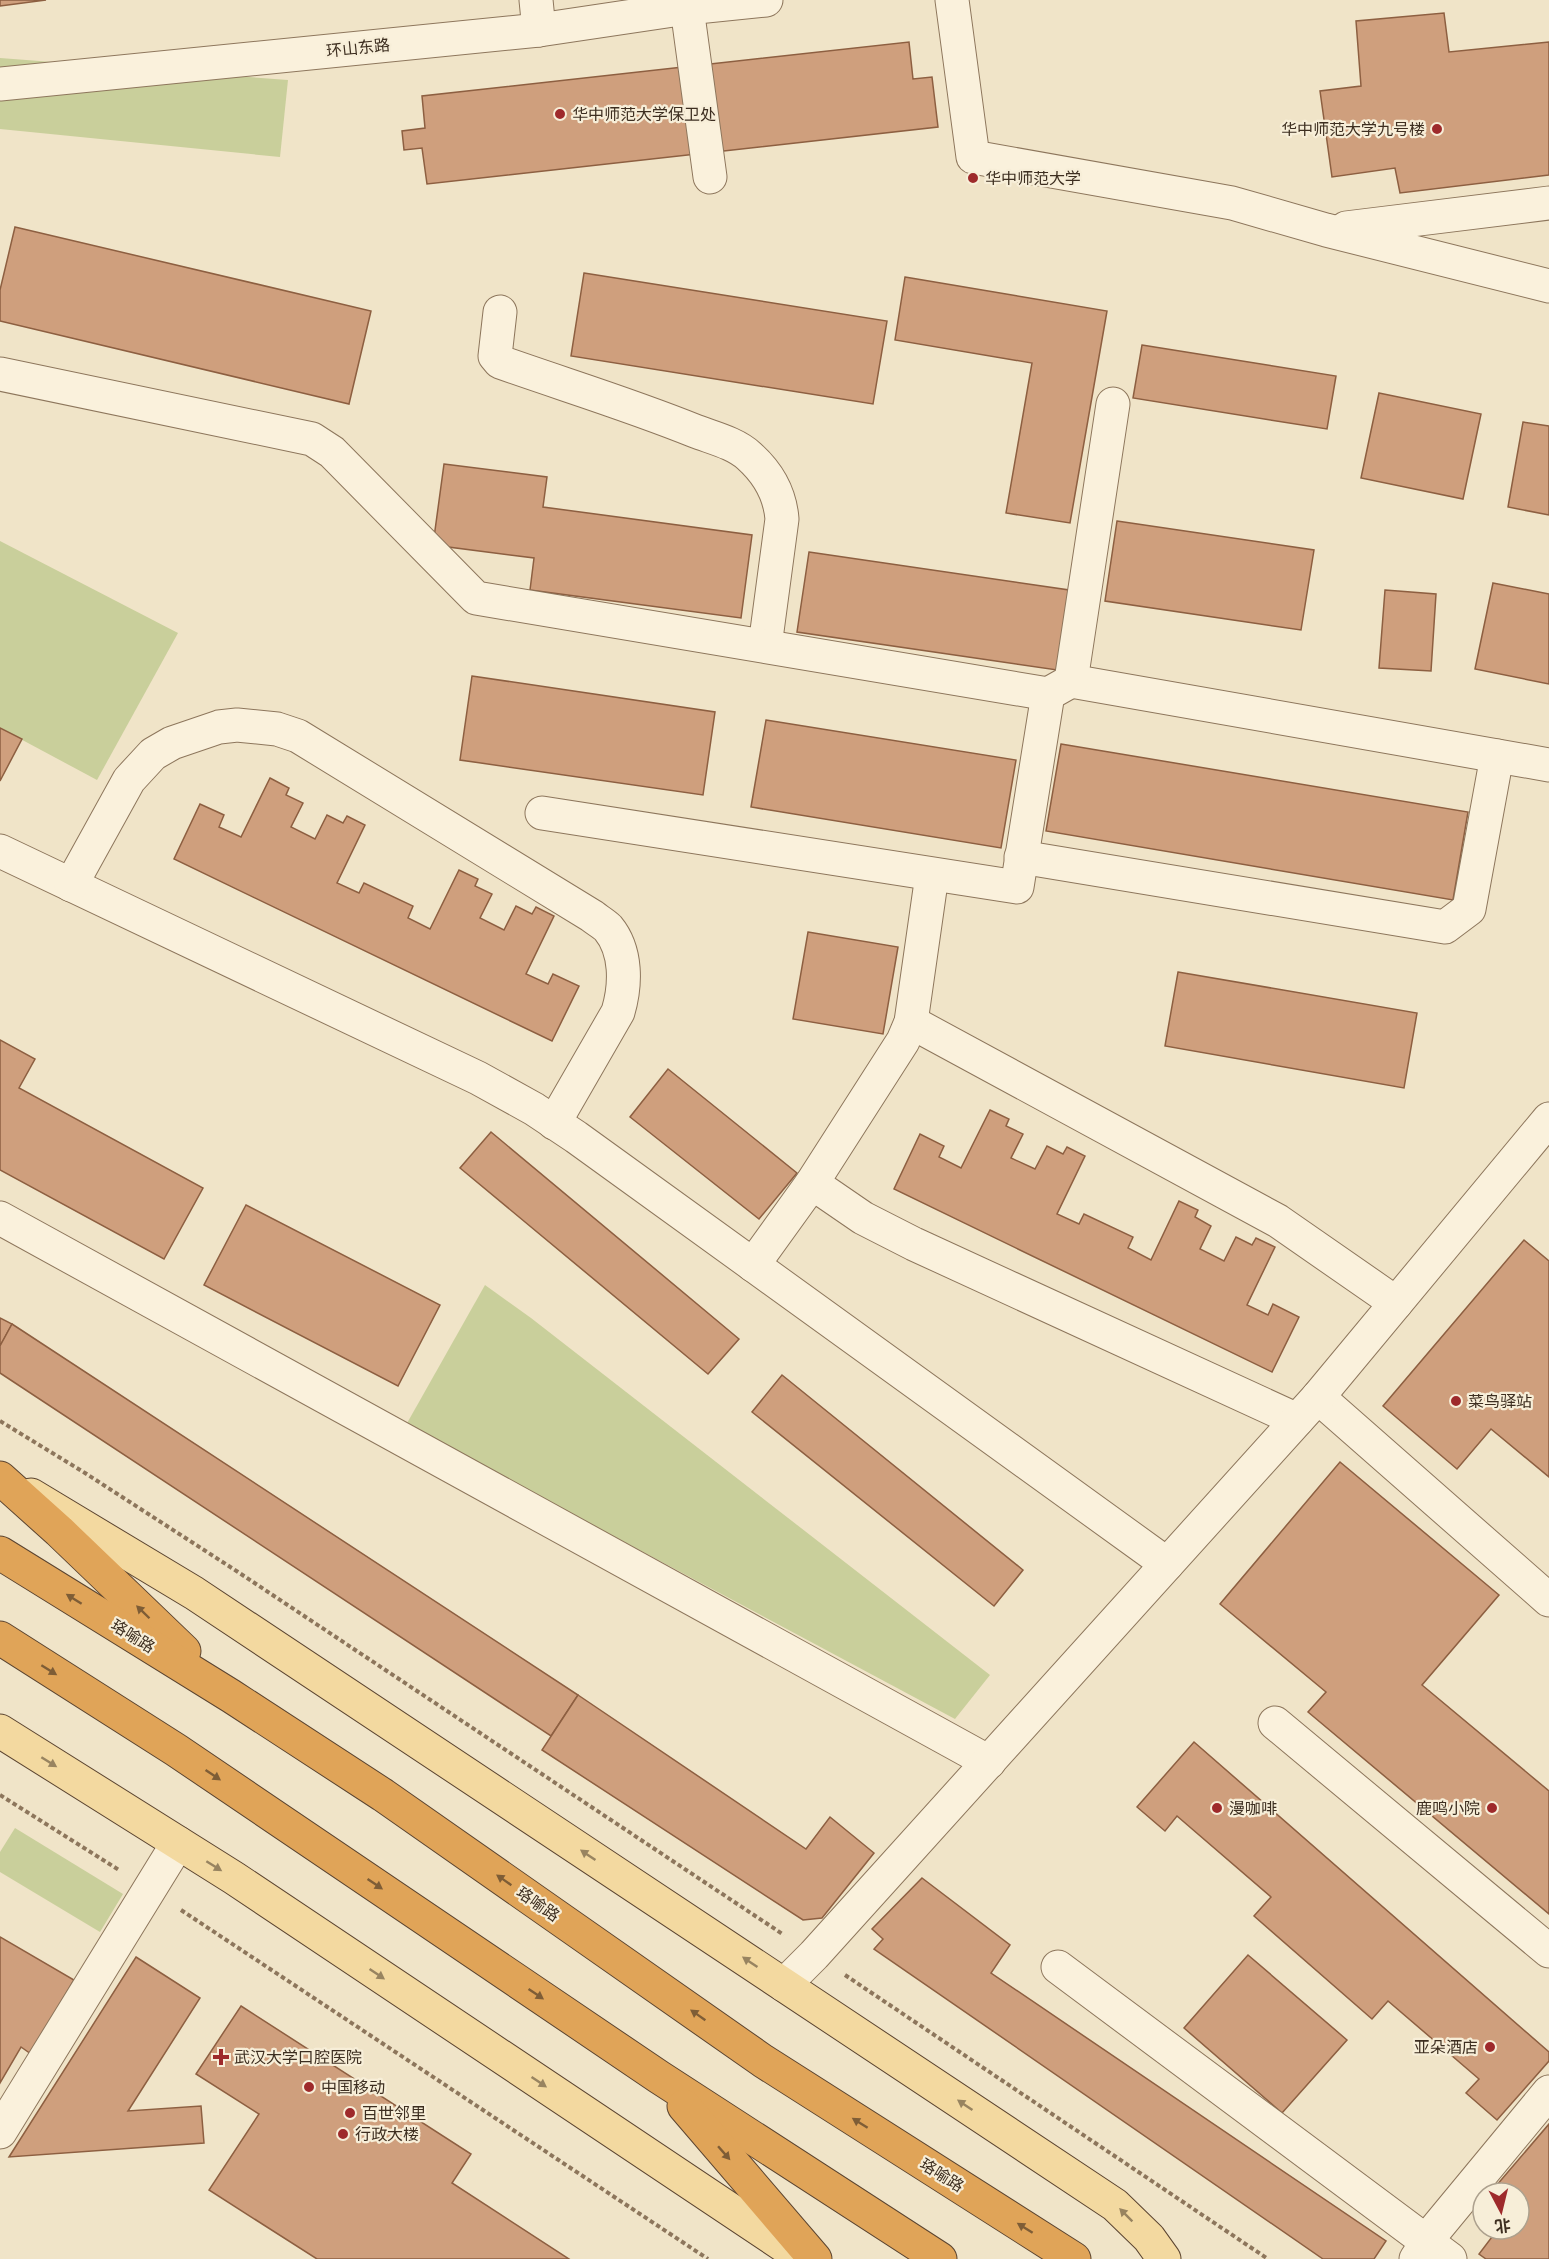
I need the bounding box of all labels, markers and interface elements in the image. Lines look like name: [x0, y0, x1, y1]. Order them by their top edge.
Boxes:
street label: 环山东路: [325, 36, 391, 60]
place label: 华中师范大学保卫处: [572, 106, 716, 123]
marker: 华中师范大学保卫处: [553, 107, 567, 121]
place label: 华中师范大学九号楼: [1281, 121, 1425, 138]
marker: 华中师范大学九号楼: [1430, 122, 1444, 136]
place label: 华中师范大学: [985, 170, 1081, 187]
marker: 华中师范大学: [966, 171, 980, 185]
place label: 菜鸟驿站: [1468, 1393, 1532, 1410]
marker: 菜鸟驿站: [1449, 1394, 1463, 1408]
one-way arrow: [66, 1593, 82, 1604]
one-way arrow: [137, 1605, 151, 1619]
street label: 珞喻路: [108, 1616, 158, 1656]
one-way arrow: [41, 1664, 58, 1675]
one-way arrow: [41, 1756, 57, 1768]
one-way arrow: [205, 1769, 221, 1781]
place label: 漫咖啡: [1229, 1800, 1277, 1817]
place label: 鹿鸣小院: [1416, 1800, 1480, 1817]
marker: 漫咖啡: [1210, 1801, 1224, 1815]
marker: 鹿鸣小院: [1485, 1801, 1499, 1815]
one-way arrow: [579, 1849, 596, 1860]
one-way arrow: [206, 1860, 222, 1872]
one-way arrow: [496, 1874, 512, 1886]
one-way arrow: [367, 1879, 383, 1890]
street label: 珞喻路: [513, 1883, 563, 1925]
one-way arrow: [742, 1957, 758, 1968]
one-way arrow: [369, 1968, 385, 1979]
one-way arrow: [528, 1988, 544, 2000]
one-way arrow: [690, 2009, 706, 2021]
place label: 亚朵酒店: [1414, 2039, 1478, 2056]
marker: 亚朵酒店: [1483, 2040, 1497, 2054]
marker: 武汉大学口腔医院: [212, 2048, 230, 2066]
place label: 武汉大学口腔医院: [234, 2049, 362, 2066]
one-way arrow: [531, 2076, 548, 2087]
place label: 中国移动: [321, 2079, 385, 2096]
marker: 中国移动: [302, 2080, 316, 2094]
one-way arrow: [957, 2100, 973, 2111]
place label: 百世邻里: [362, 2105, 426, 2122]
marker: 百世邻里: [343, 2106, 357, 2120]
one-way arrow: [852, 2117, 869, 2128]
place label: 行政大楼: [355, 2126, 419, 2143]
marker: 行政大楼: [336, 2127, 350, 2141]
one-way arrow: [718, 2145, 731, 2161]
street label: 珞喻路: [917, 2155, 967, 2195]
north arrow: [1471, 2181, 1531, 2241]
one-way arrow: [1119, 2209, 1133, 2223]
text: 北: [1494, 2216, 1512, 2235]
one-way arrow: [1017, 2222, 1033, 2233]

